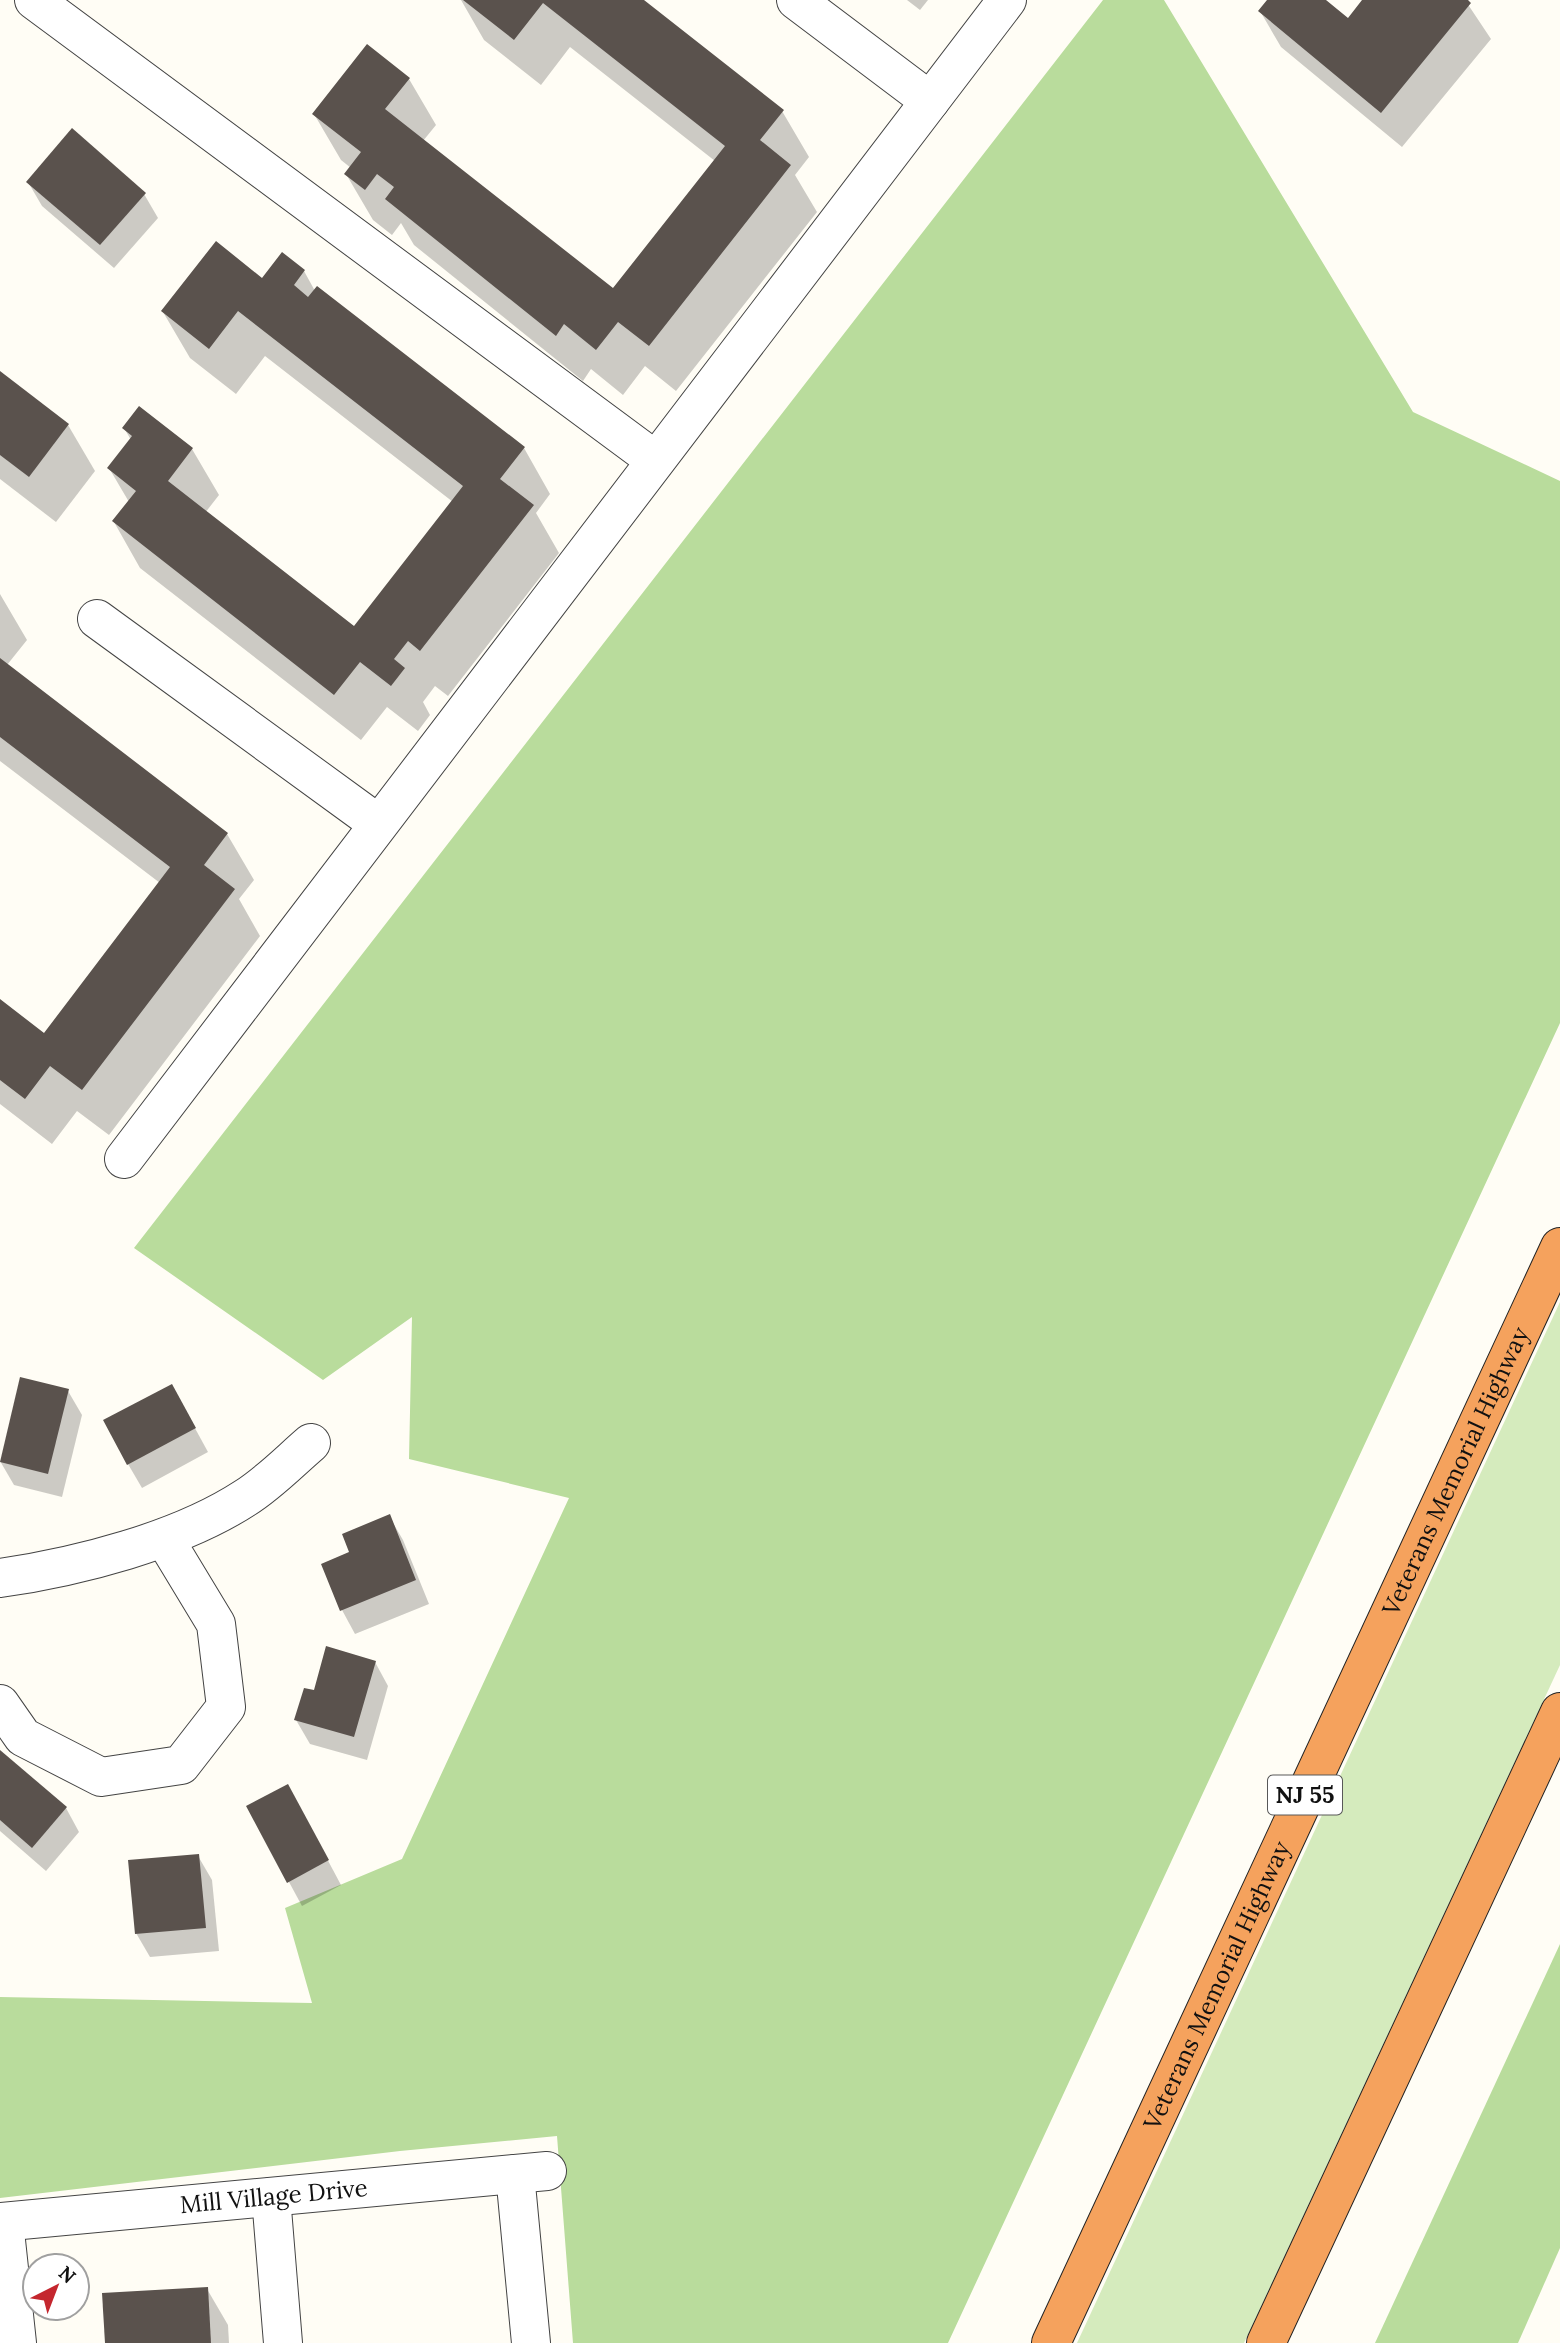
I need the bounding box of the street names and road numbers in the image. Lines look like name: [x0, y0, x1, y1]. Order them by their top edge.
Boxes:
street label: Veterans Memorial Highway: [1375, 1322, 1536, 1621]
road number: NJ 55: [1268, 1776, 1342, 1814]
street label: Veterans Memorial Highway: [1136, 1836, 1297, 2136]
street label: Mill Village Drive: [179, 2172, 369, 2220]

